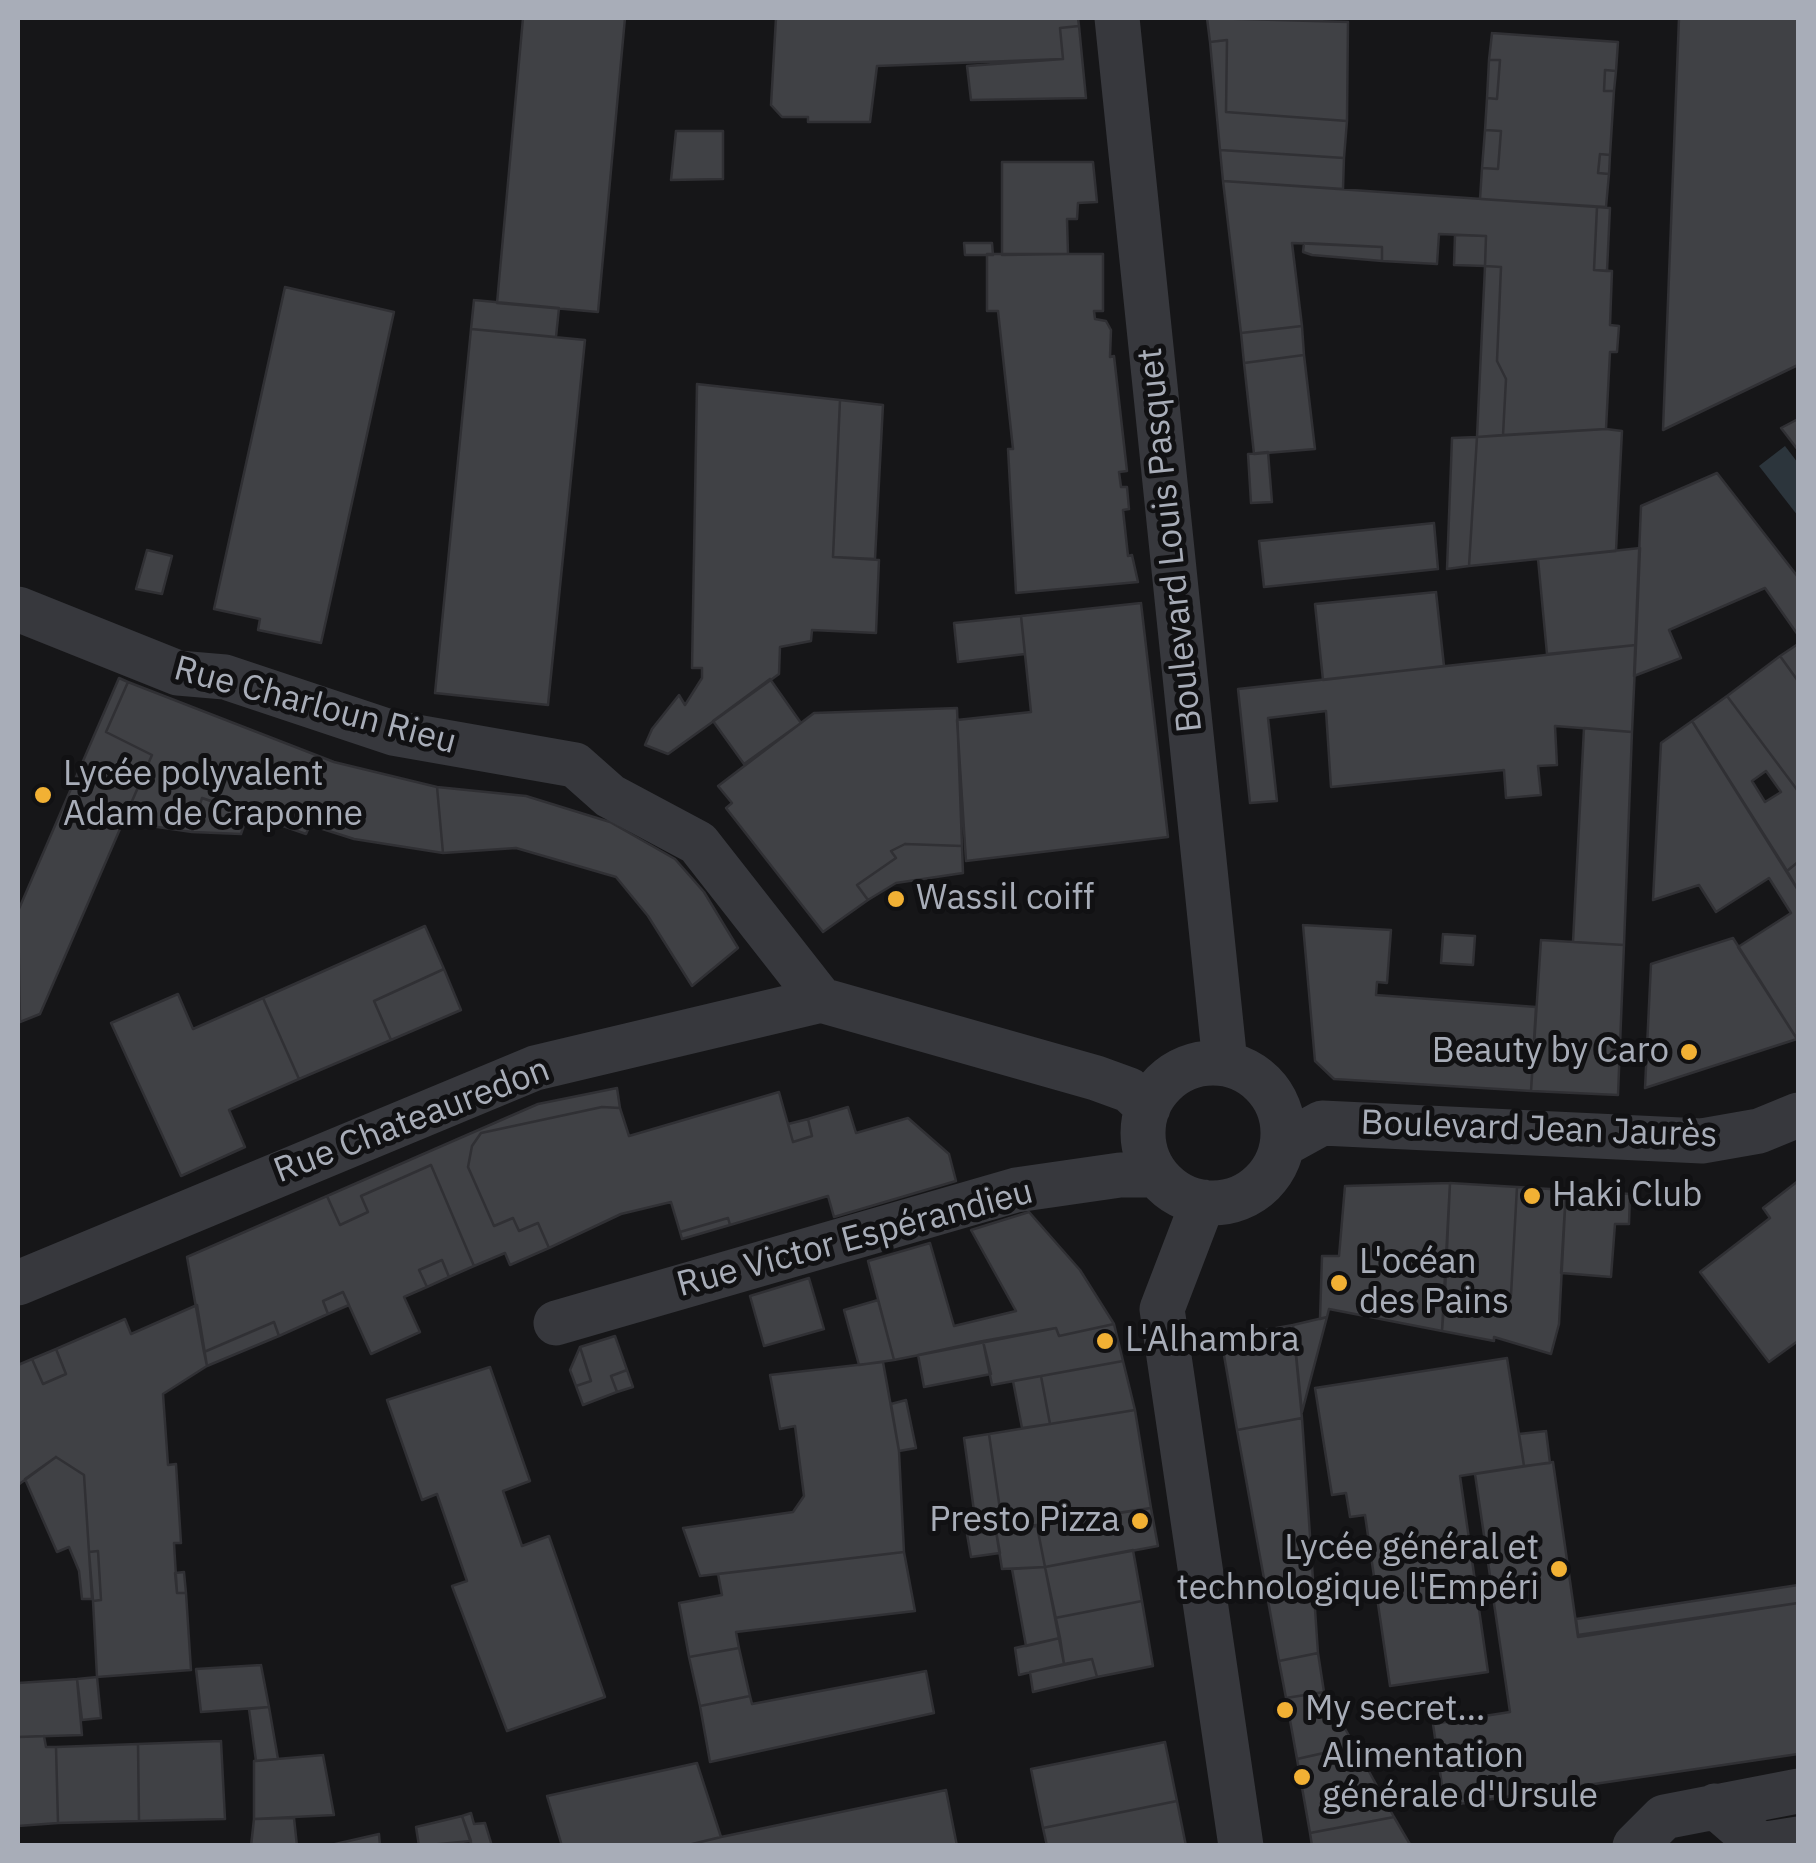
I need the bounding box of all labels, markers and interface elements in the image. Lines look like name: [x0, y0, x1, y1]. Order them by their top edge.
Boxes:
street label: Boulevard Louis Pasquet: [1130, 346, 1212, 734]
street label: Rue Charloun Rieu: [169, 648, 461, 764]
place label: Lycée polyvalent Adam de Craponne: [63, 754, 363, 836]
marker: Lycée polyvalent Adam de Craponne: [32, 784, 54, 806]
place label: Wassil coiff: [916, 878, 1094, 920]
marker: Wassil coiff: [885, 888, 907, 910]
place label: Beauty by Caro: [1432, 1031, 1669, 1073]
marker: Beauty by Caro: [1678, 1041, 1700, 1063]
street label: Rue Chateauredon: [268, 1049, 556, 1193]
street label: Boulevard Jean Jaurès: [1360, 1103, 1718, 1157]
street label: Rue Victor Espérandieu: [672, 1171, 1038, 1307]
place label: Haki Club: [1552, 1175, 1702, 1217]
marker: Haki Club: [1521, 1185, 1543, 1207]
place label: L'océan des Pains: [1359, 1242, 1509, 1324]
marker: L'océan des Pains: [1328, 1272, 1350, 1294]
place label: L'Alhambra: [1125, 1320, 1300, 1362]
marker: L'Alhambra: [1094, 1330, 1116, 1352]
place label: Presto Pizza: [929, 1500, 1120, 1542]
marker: Presto Pizza: [1129, 1510, 1151, 1532]
place label: Lycée général et technologique l'Empéri: [1177, 1528, 1539, 1610]
marker: Lycée général et technologique l'Empéri: [1548, 1558, 1570, 1580]
place label: My secret…: [1305, 1689, 1485, 1731]
marker: My secret…: [1274, 1699, 1296, 1721]
place label: Alimentation générale d'Ursule: [1322, 1736, 1598, 1818]
marker: Alimentation générale d'Ursule: [1291, 1766, 1313, 1788]

